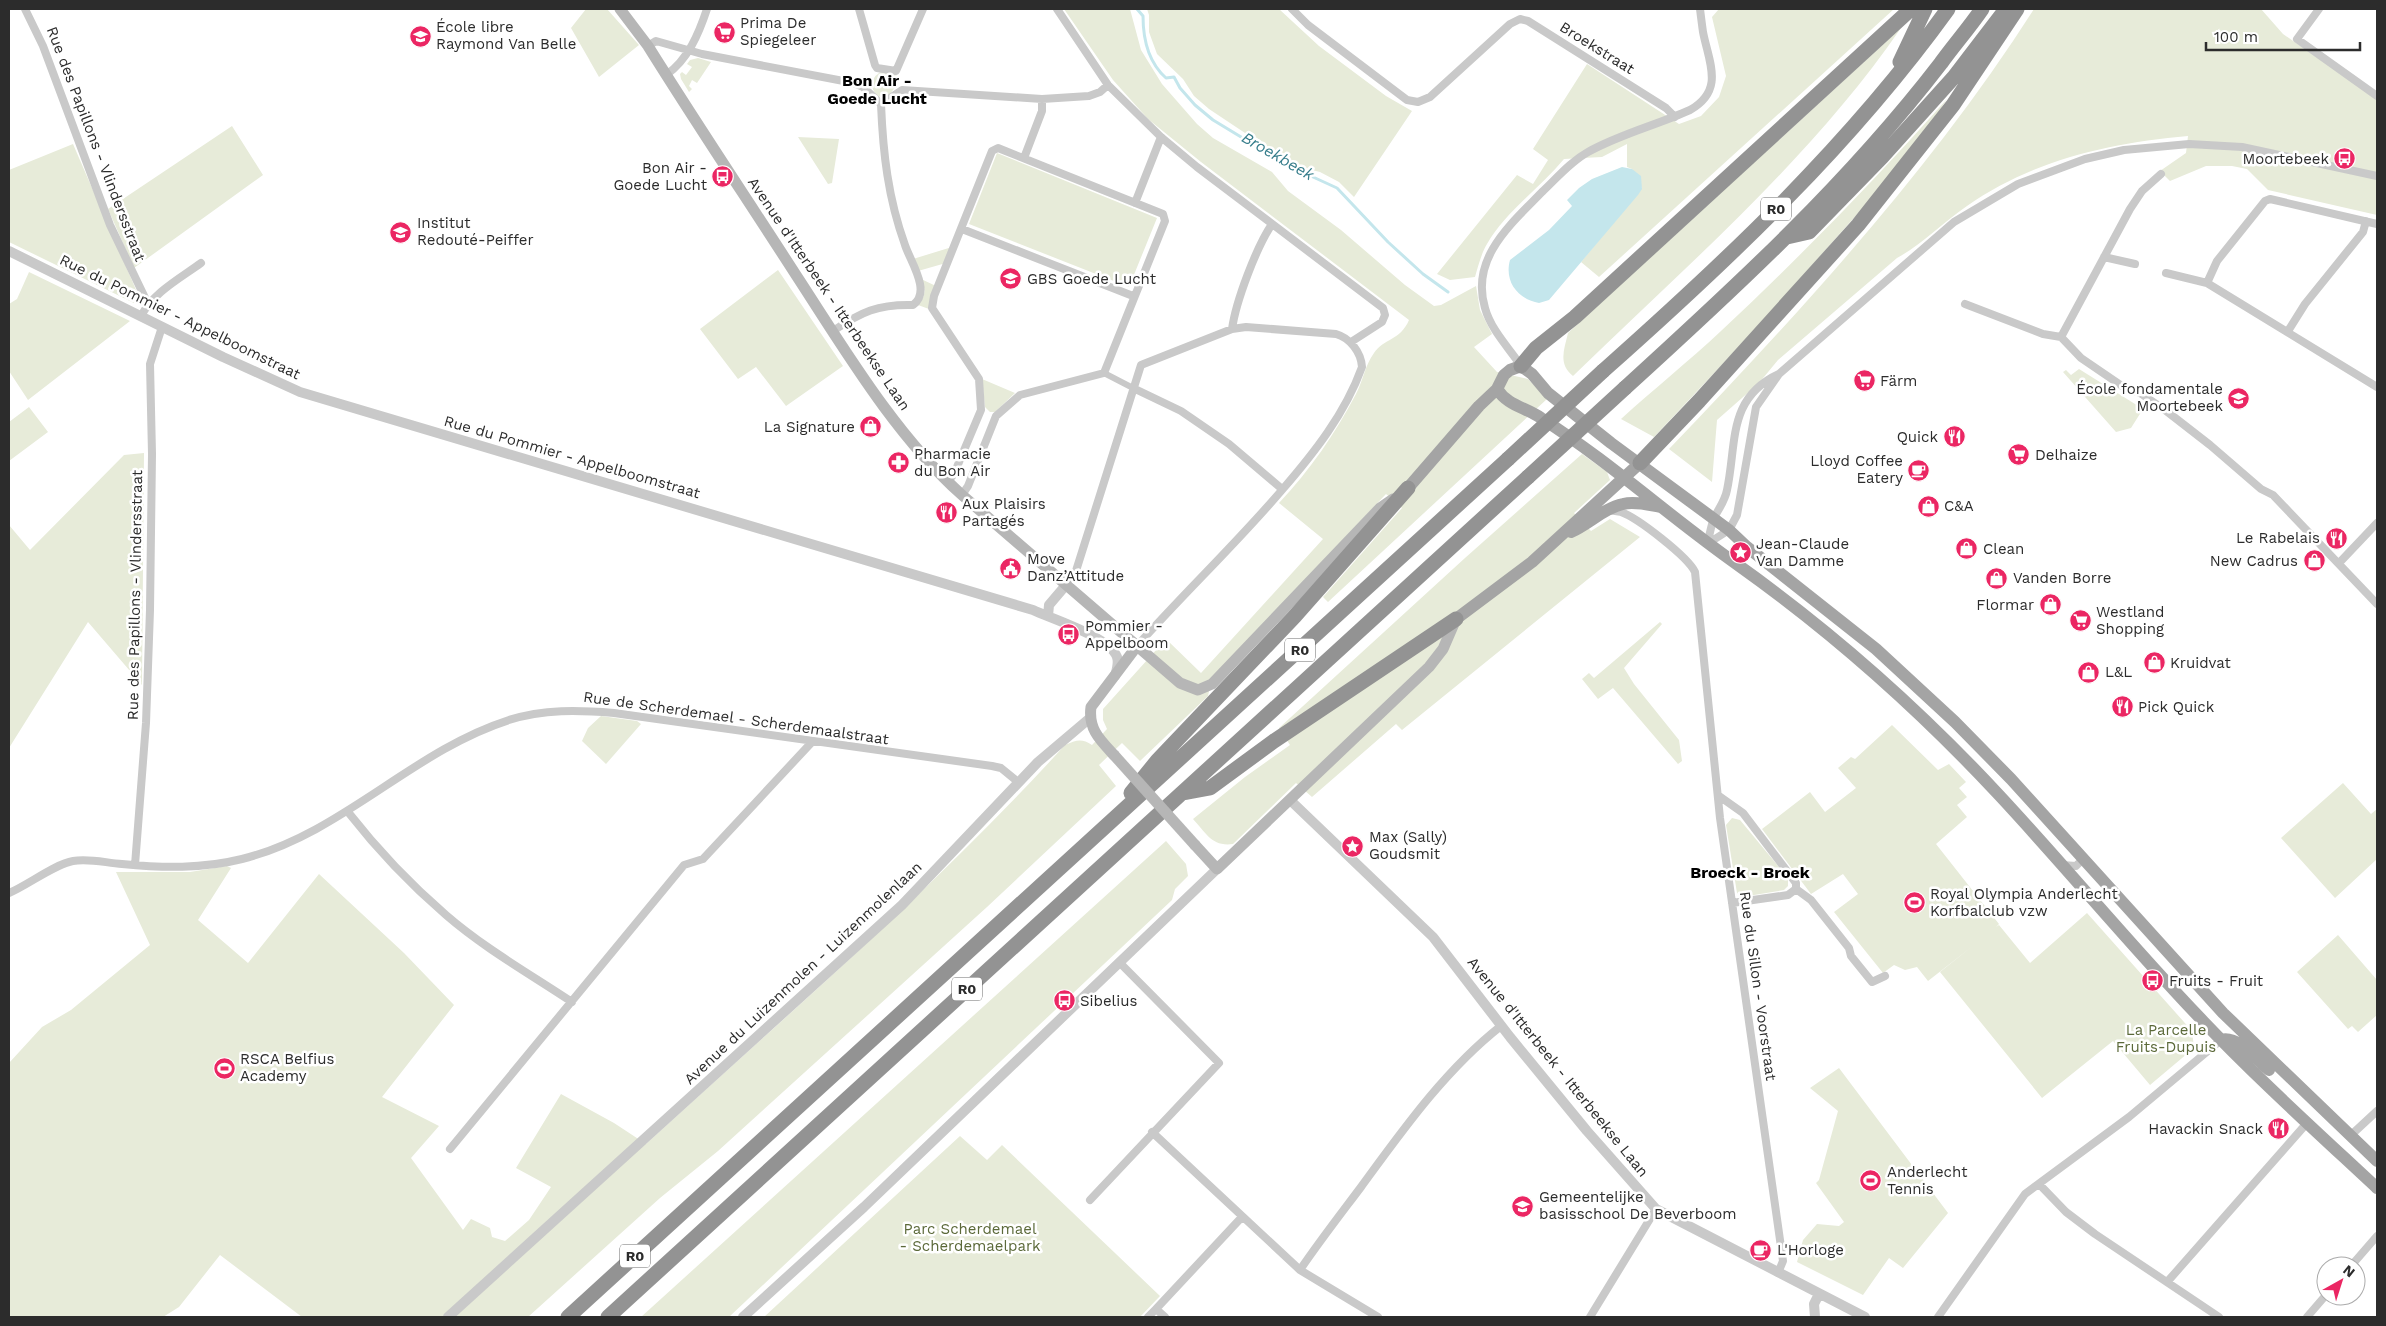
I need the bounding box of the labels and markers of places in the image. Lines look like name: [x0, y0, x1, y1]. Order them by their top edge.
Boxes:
place label: Prima De Spiegeleer: [740, 14, 816, 49]
place label: École libre Raymond Van Belle: [436, 18, 576, 53]
supermarket icon: Prima De Spiegeleer: [712, 20, 736, 44]
school or university icon: École libre Raymond Van Belle: [408, 24, 432, 48]
bus stop icon: Moortebeek: [2333, 147, 2357, 171]
place label: Moortebeek: [2242, 150, 2329, 168]
place label: Bon Air - Goede Lucht: [613, 159, 708, 194]
bus stop icon: Bon Air - Goede Lucht: [711, 165, 735, 189]
place label: Institut Redouté-Peiffer: [417, 214, 534, 249]
school or university icon: Institut Redouté-Peiffer: [389, 220, 413, 244]
school or university icon: GBS Goede Lucht: [999, 267, 1023, 291]
place label: GBS Goede Lucht: [1027, 270, 1157, 288]
supermarket icon: Färm: [1852, 369, 1876, 393]
place label: Färm: [1880, 372, 1917, 390]
place label: École fondamentale Moortebeek: [2076, 380, 2223, 415]
school or university icon: École fondamentale Moortebeek: [2227, 386, 2251, 410]
shop icon: La Signature: [859, 415, 883, 439]
place label: La Signature: [764, 418, 855, 436]
restaurant icon: Quick: [1942, 425, 1966, 449]
place label: Quick: [1897, 428, 1938, 446]
supermarket icon: Delhaize: [2007, 443, 2031, 467]
place label: Pharmacie du Bon Air: [914, 445, 991, 480]
place label: Delhaize: [2035, 446, 2097, 464]
pharmacy icon: Pharmacie du Bon Air: [886, 451, 910, 475]
place label: Lloyd Coffee Eatery: [1810, 452, 1903, 487]
cafe icon: Lloyd Coffee Eatery: [1907, 458, 1931, 482]
shop icon: C&A: [1916, 494, 1940, 518]
place label: Aux Plaisirs Partagés: [962, 495, 1046, 530]
place label: C&A: [1944, 497, 1974, 515]
restaurant icon: Aux Plaisirs Partagés: [934, 501, 958, 525]
restaurant icon: Le Rabelais: [2324, 526, 2348, 550]
place label: Le Rabelais: [2236, 529, 2320, 547]
place label: Jean-Claude Van Damme: [1756, 535, 1849, 570]
shop icon: Clean: [1955, 537, 1979, 561]
place label: Clean: [1983, 540, 2024, 558]
place icon: Jean-Claude Van Damme: [1728, 541, 1752, 565]
shop icon: New Cadrus: [2302, 549, 2326, 573]
place label: Move Danz’Attitude: [1027, 550, 1124, 585]
place label: New Cadrus: [2210, 552, 2298, 570]
public building icon: Move Danz’Attitude: [999, 556, 1023, 580]
shop icon: Vanden Borre: [1985, 566, 2009, 590]
place label: Vanden Borre: [2013, 569, 2112, 587]
shop icon: Flormar: [2038, 593, 2062, 617]
place label: Flormar: [1976, 596, 2034, 614]
place label: Westland Shopping: [2096, 603, 2165, 638]
supermarket icon: Westland Shopping: [2068, 609, 2092, 633]
place label: Pommier - Appelboom: [1085, 617, 1169, 652]
bus stop icon: Pommier - Appelboom: [1057, 623, 1081, 647]
shop icon: Kruidvat: [2142, 651, 2166, 675]
place label: Kruidvat: [2170, 654, 2231, 672]
shop icon: L&L: [2077, 660, 2101, 684]
place label: L&L: [2105, 663, 2132, 681]
restaurant icon: Pick Quick: [2110, 695, 2134, 719]
place label: Pick Quick: [2138, 698, 2215, 716]
place label: Max (Sally) Goudsmit: [1369, 828, 1447, 863]
place icon: Max (Sally) Goudsmit: [1341, 834, 1365, 858]
place label: Royal Olympia Anderlecht Korfbalclub vzw: [1930, 885, 2118, 920]
sports icon: Royal Olympia Anderlecht Korfbalclub vzw: [1902, 891, 1926, 915]
bus stop icon: Fruits - Fruit: [2141, 969, 2165, 993]
place label: Fruits - Fruit: [2169, 972, 2264, 990]
bus stop icon: Sibelius: [1052, 989, 1076, 1013]
place label: Sibelius: [1080, 992, 1137, 1010]
place label: RSCA Belfius Academy: [240, 1050, 334, 1085]
sports icon: RSCA Belfius Academy: [212, 1056, 236, 1080]
restaurant icon: Havackin Snack: [2267, 1117, 2291, 1141]
place label: Havackin Snack: [2148, 1120, 2263, 1138]
place label: Anderlecht Tennis: [1887, 1163, 1968, 1198]
sports icon: Anderlecht Tennis: [1859, 1169, 1883, 1193]
place label: Gemeentelijke basisschool De Beverboom: [1539, 1188, 1737, 1223]
school or university icon: Gemeentelijke basisschool De Beverboom: [1511, 1194, 1535, 1218]
cafe icon: L'Horloge: [1749, 1238, 1773, 1262]
place label: L'Horloge: [1777, 1241, 1844, 1259]

